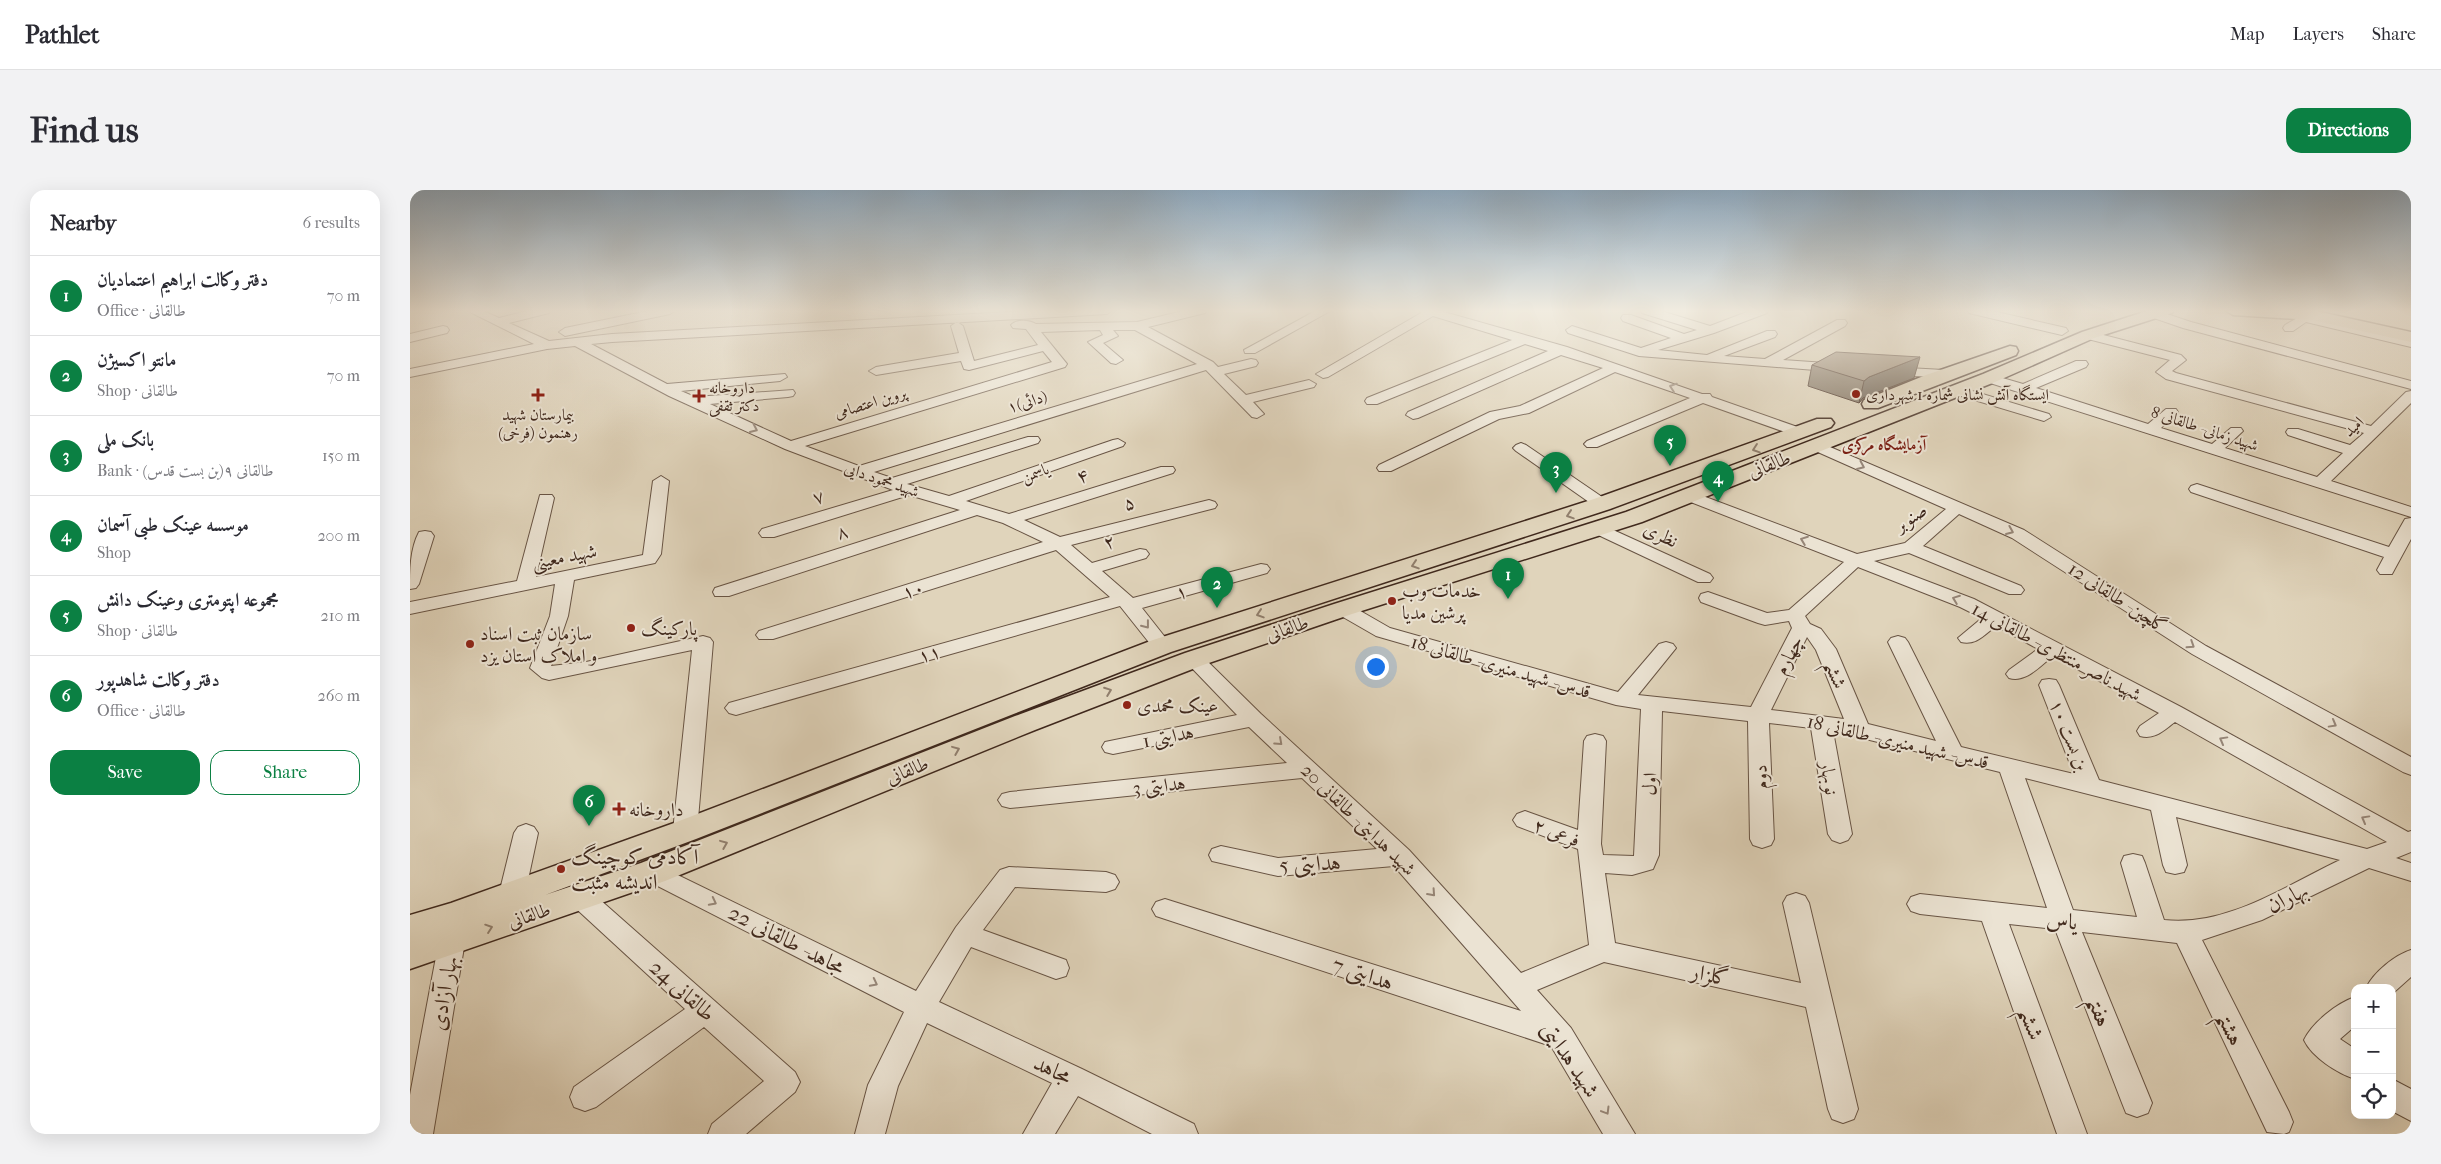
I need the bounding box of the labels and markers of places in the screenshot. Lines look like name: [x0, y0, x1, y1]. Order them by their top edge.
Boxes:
place label: داروخانه دکتر ثقفی: [709, 378, 759, 417]
place label: ایستگاه آتش نشانی شماره 1 شهرداری: [1866, 384, 2049, 405]
marker: بیمارستان شهید رهنمون (فرخی): [531, 388, 545, 402]
marker: ایستگاه آتش نشانی شماره 1 شهرداری: [1850, 388, 1862, 400]
marker: داروخانه دکتر ثقفی: [693, 390, 705, 402]
place label: بیمارستان شهید رهنمون (فرخی): [498, 405, 578, 443]
pin: 5: [1654, 425, 1686, 466]
pin: 3: [1540, 452, 1572, 493]
pin: 4: [1702, 461, 1734, 502]
pin: 1: [1492, 558, 1524, 599]
pin: 2: [1201, 567, 1233, 608]
place label: خدمات وب پرشین مدیا: [1402, 580, 1481, 625]
marker: خدمات وب پرشین مدیا: [1386, 595, 1398, 607]
place label: پارکینگ: [641, 616, 698, 642]
marker: پارکینگ: [625, 622, 637, 634]
place label: سازمان ثبت اسناد و املاک استان یزد: [480, 623, 597, 667]
marker: سازمان ثبت اسناد و املاک استان یزد: [464, 638, 476, 650]
place label: عینک محمدی: [1137, 695, 1218, 717]
marker: عینک محمدی: [1121, 699, 1133, 711]
pin: 6: [573, 785, 605, 826]
place label: داروخانه: [629, 799, 684, 821]
marker: داروخانه: [613, 803, 625, 815]
place label: آکادمی کوچینگ اندیشه مثبت: [571, 843, 701, 895]
marker: آکادمی کوچینگ اندیشه مثبت: [555, 863, 567, 875]

